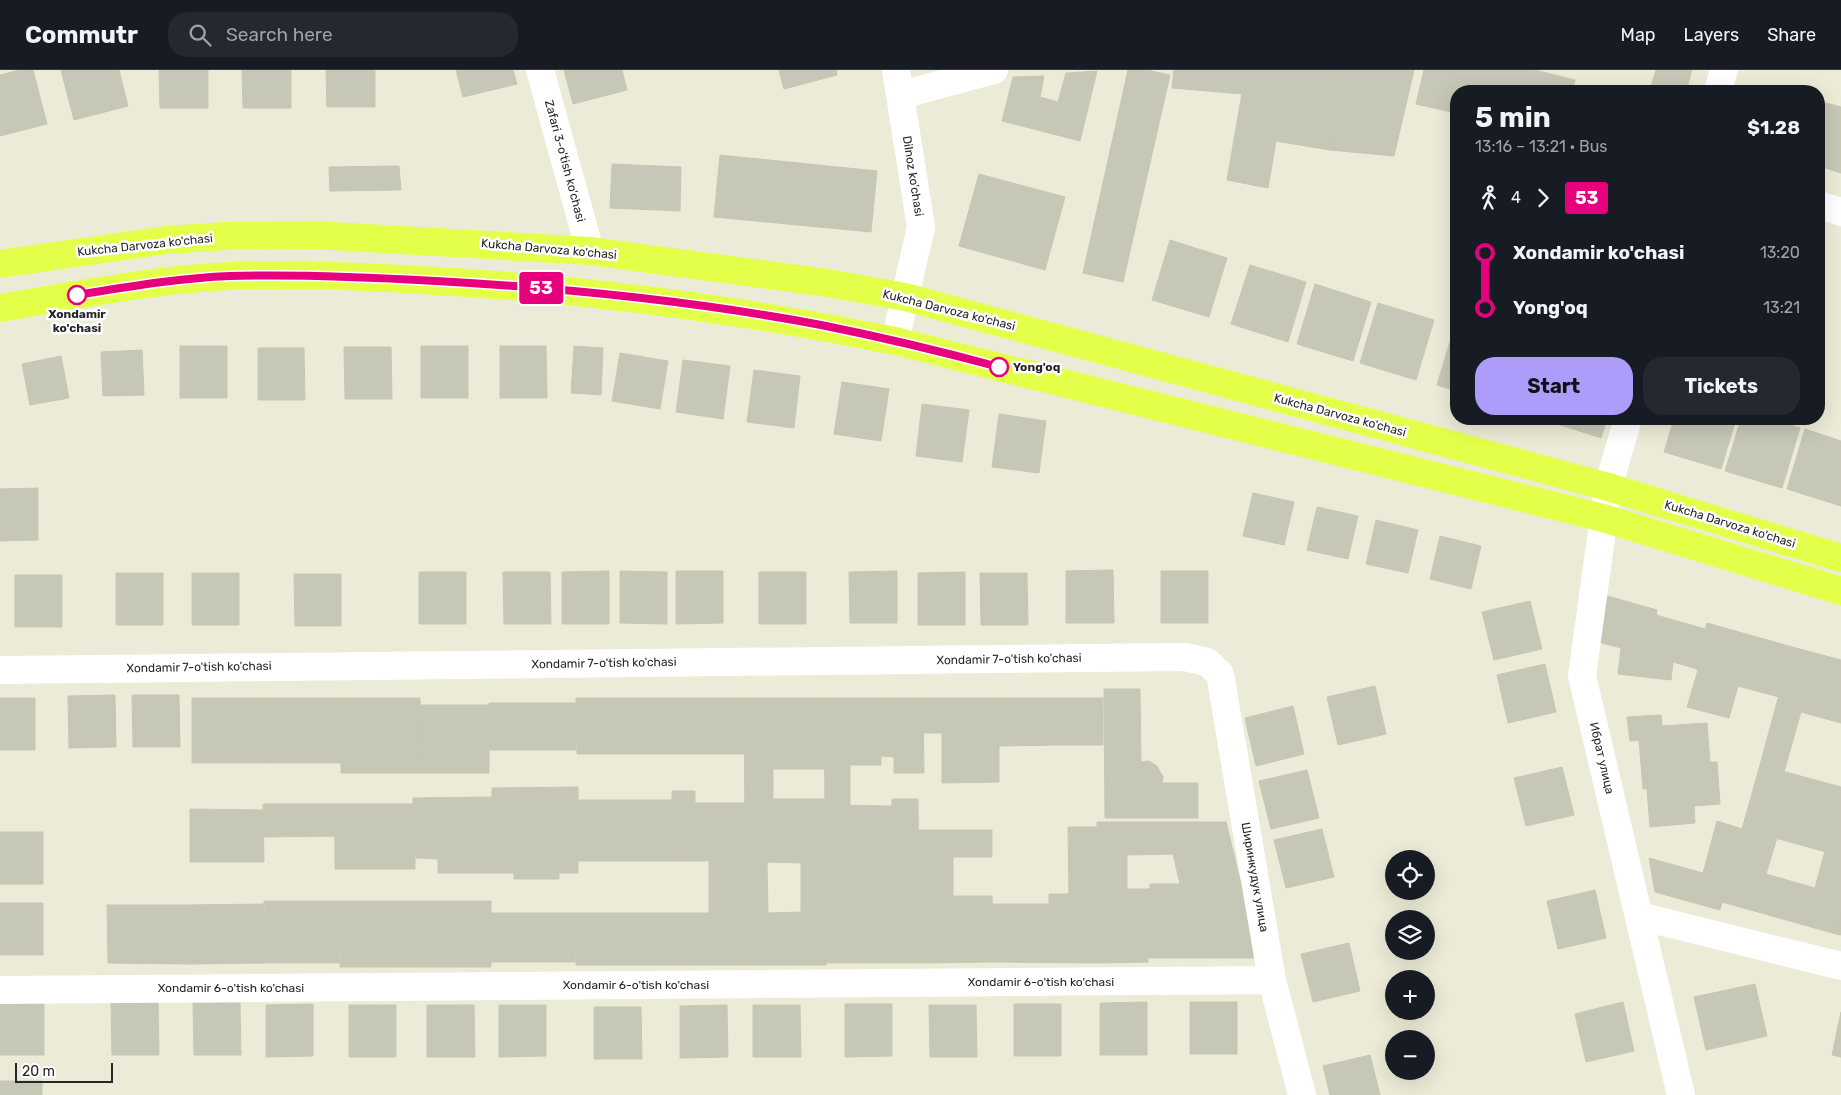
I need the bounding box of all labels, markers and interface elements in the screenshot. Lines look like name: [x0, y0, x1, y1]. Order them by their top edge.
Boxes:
search box: [168, 12, 518, 57]
text: Commutr: [25, 21, 138, 49]
icon: search: [186, 21, 214, 49]
text: Search here: [226, 23, 333, 46]
text: Map: [1621, 24, 1656, 46]
text: Layers: [1684, 24, 1739, 46]
text: Share: [1767, 24, 1816, 46]
street label: Zafari 3-o'tish ko'chasi: [542, 98, 588, 224]
text: 5 min: [1475, 101, 1551, 134]
text: $1.28: [1747, 116, 1800, 139]
street label: Dilnoz ko'chasi: [900, 135, 926, 217]
text: 13:16 – 13:21 · Bus: [1475, 137, 1607, 156]
icon: walk: [1475, 184, 1503, 212]
icon: forward: [1529, 184, 1557, 212]
text: 53: [1575, 187, 1598, 209]
text: 4: [1511, 188, 1521, 207]
street label: Kukcha Darvoza ko'chasi: [77, 231, 214, 259]
street label: Kukcha Darvoza ko'chasi: [481, 236, 618, 262]
text: Xondamir ko'chasi: [1513, 241, 1684, 264]
text: 13:20: [1760, 243, 1800, 262]
line badge: 53: [518, 272, 564, 304]
text: 53: [529, 277, 553, 299]
marker: Xondamir ko'chasi: [67, 285, 87, 305]
street label: Kukcha Darvoza ko'chasi: [881, 287, 1017, 333]
text: Yong'oq: [1513, 296, 1588, 319]
text: 13:21: [1763, 298, 1800, 317]
place label: Xondamir ko'chasi: [48, 307, 106, 335]
marker: Yong'oq: [989, 357, 1009, 377]
button: Start: [1475, 357, 1633, 415]
button: Tickets: [1643, 357, 1800, 415]
place label: Yong'oq: [1013, 360, 1060, 374]
street label: Kukcha Darvoza ko'chasi: [1272, 391, 1408, 439]
street label: Kukcha Darvoza ko'chasi: [1663, 497, 1797, 551]
street label: Xondamir 7-o'tish ko'chasi: [936, 651, 1082, 667]
street label: Xondamir 7-o'tish ko'chasi: [531, 655, 677, 671]
street label: Xondamir 7-o'tish ko'chasi: [126, 659, 272, 675]
street label: Ибрат улица: [1587, 721, 1617, 795]
street label: Ширинкудук улица: [1238, 821, 1272, 933]
map controls: [1385, 850, 1435, 1080]
button: locate: [1385, 850, 1435, 900]
button: layers: [1385, 910, 1435, 960]
button: +: [1385, 970, 1435, 1020]
street label: Xondamir 6-o'tish ko'chasi: [968, 975, 1114, 989]
street label: Xondamir 6-o'tish ko'chasi: [563, 978, 709, 992]
street label: Xondamir 6-o'tish ko'chasi: [158, 981, 304, 995]
button: −: [1385, 1030, 1435, 1080]
scale bar: [15, 1060, 112, 1083]
text: 20 m: [22, 1063, 55, 1080]

